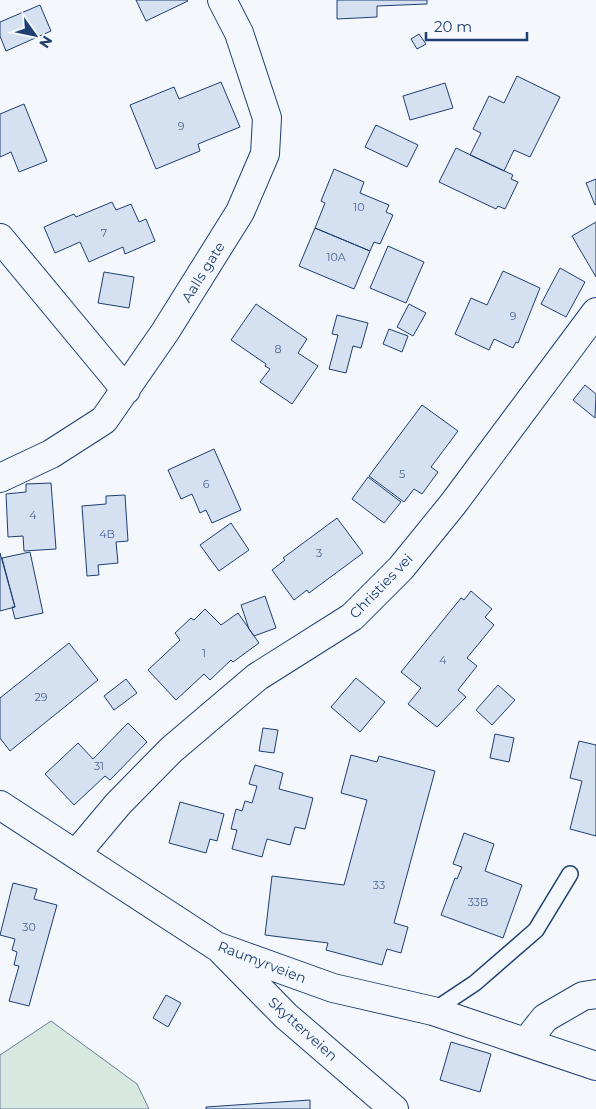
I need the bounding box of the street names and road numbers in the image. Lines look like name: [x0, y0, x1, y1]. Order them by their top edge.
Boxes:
street label: Aalls gate: [177, 238, 229, 306]
street label: Christies vei: [346, 550, 416, 622]
street label: Raumyrveien: [215, 937, 309, 987]
street label: Skytterveien: [265, 993, 341, 1065]

